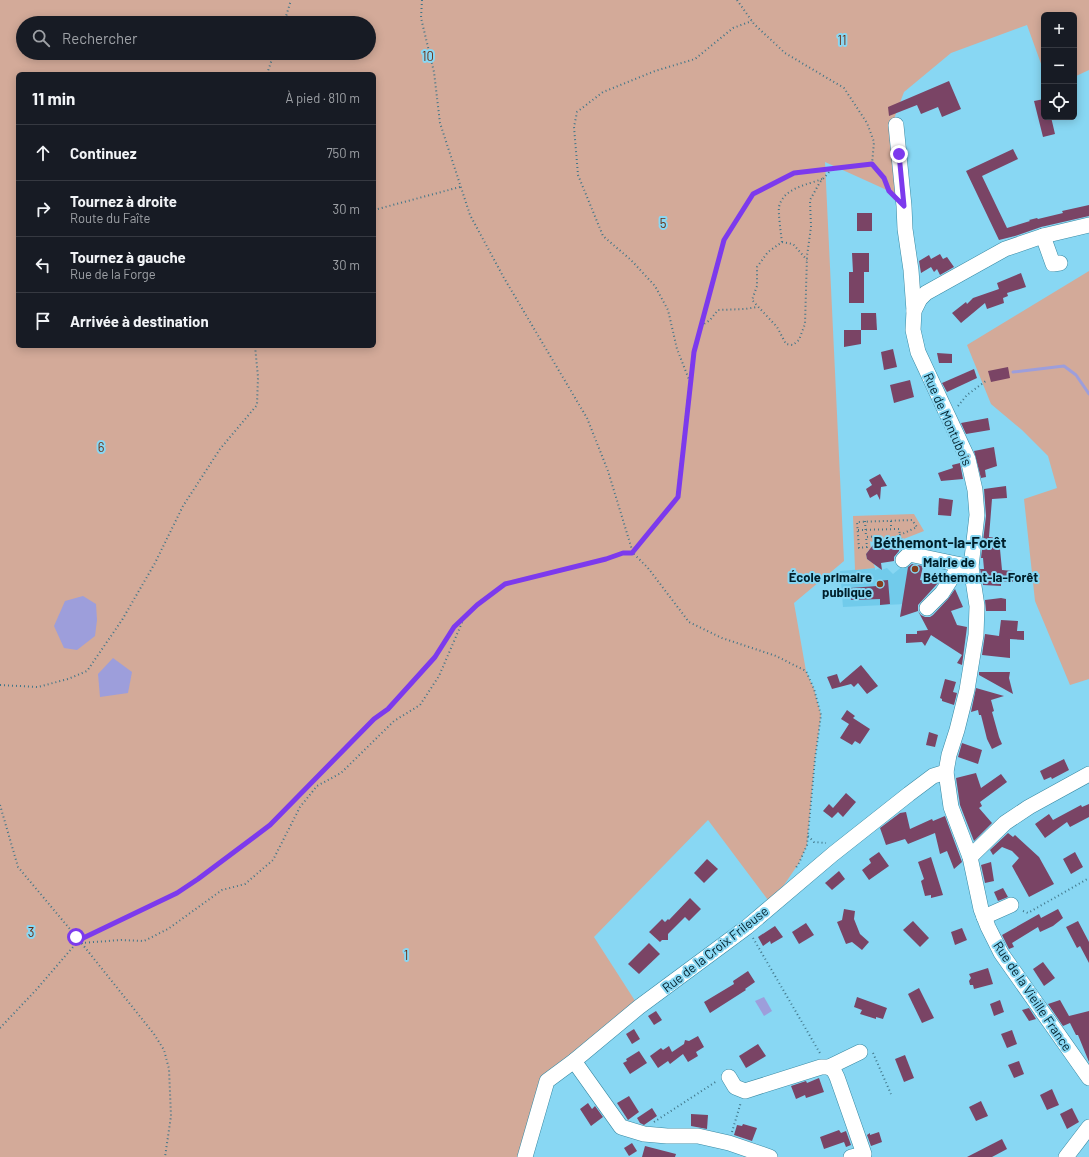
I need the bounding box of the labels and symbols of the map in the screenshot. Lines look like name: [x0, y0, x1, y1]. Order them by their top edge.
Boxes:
park label: 11: [837, 32, 847, 48]
park label: 10: [422, 48, 434, 64]
route end: [890, 145, 908, 163]
park label: 5: [660, 215, 667, 231]
street label: Rue de Montubois: [920, 370, 976, 468]
park label: 6: [98, 439, 105, 455]
district label: Béthemont-la-Forêt: [874, 533, 1007, 551]
place label: Mairie de Béthemont-la-Forêt: [923, 554, 1038, 585]
marker: Mairie de Béthemont-la-Forêt: [910, 564, 920, 574]
place label: École primaire publique: [789, 569, 872, 600]
marker: École primaire publique: [875, 579, 885, 589]
street label: Rue de la Croix Frileuse: [659, 903, 771, 995]
park label: 3: [28, 924, 34, 940]
route start: [67, 928, 85, 946]
street label: Rue de la Vieille France: [990, 938, 1076, 1054]
park label: 1: [404, 947, 408, 963]

